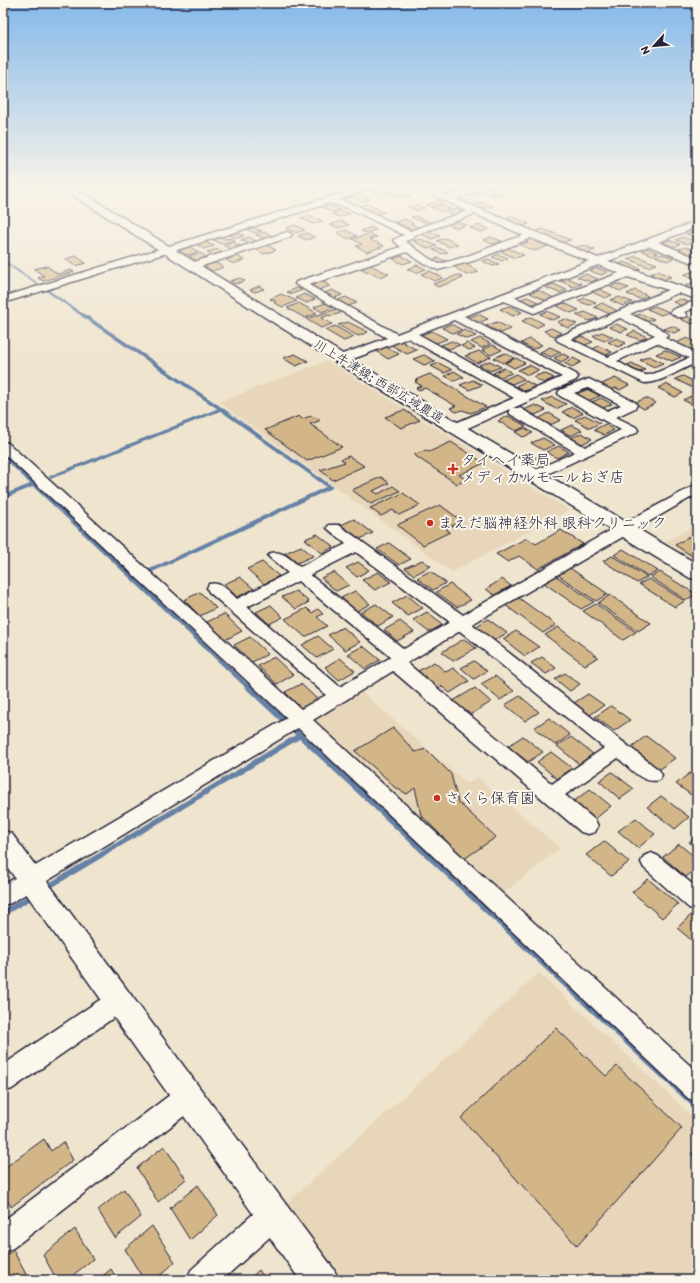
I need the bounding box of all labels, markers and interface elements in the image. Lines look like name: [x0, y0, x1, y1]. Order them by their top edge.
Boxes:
north arrow: [634, 26, 674, 66]
text: N: [638, 44, 653, 57]
street label: 川上牛津線; 西部広域農道: [311, 336, 447, 426]
place label: タイヘイ薬局 メディカルモールおぎ店: [461, 451, 625, 486]
marker: タイヘイ薬局 メディカルモールおぎ店: [448, 464, 458, 474]
place label: まえだ脳神経外科 眼科クリニック: [438, 514, 666, 532]
marker: まえだ脳神経外科 眼科クリニック: [425, 518, 435, 528]
place label: さくら保育園: [445, 789, 535, 807]
marker: さくら保育園: [432, 793, 442, 803]

